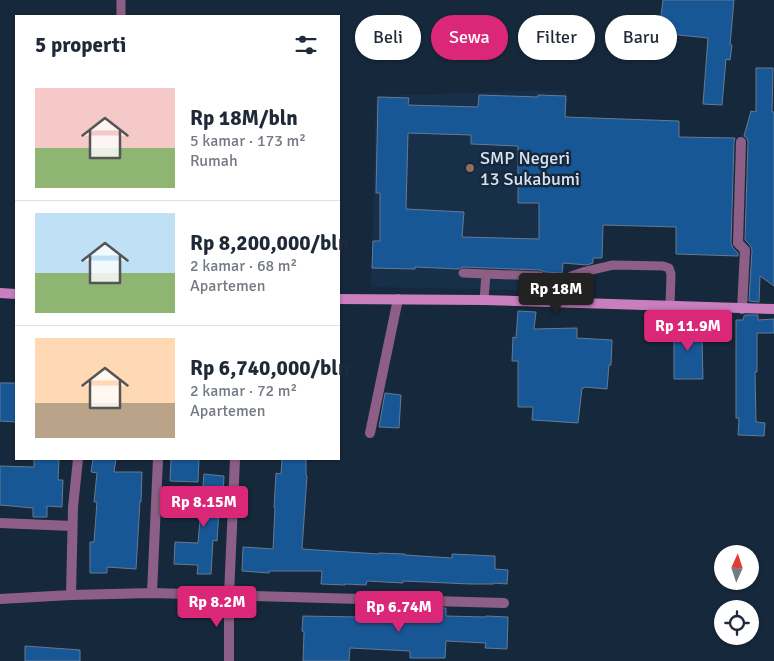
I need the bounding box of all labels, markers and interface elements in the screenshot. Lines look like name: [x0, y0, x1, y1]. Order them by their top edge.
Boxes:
chip: Beli: [355, 15, 421, 60]
chip: Sewa: [431, 15, 508, 60]
chip: Filter: [518, 15, 595, 60]
chip: Baru: [605, 15, 677, 60]
icon: filters: [292, 31, 320, 59]
text: 5 properti: [35, 32, 126, 58]
text: Rp 18M/bln: [190, 105, 298, 131]
icon: home: [75, 108, 135, 168]
text: 5 kamar · 173 m²: [190, 131, 306, 151]
place label: SMP Negeri 13 Sukabumi: [480, 147, 580, 190]
text: Rumah: [190, 151, 238, 171]
marker: SMP Negeri 13 Sukabumi: [464, 162, 476, 174]
text: Rp 8,200,000/bln: [190, 230, 349, 256]
icon: home: [75, 233, 135, 293]
text: 2 kamar · 68 m²: [190, 256, 297, 276]
pin: Rp 18M: [515, 272, 597, 315]
text: Apartemen: [190, 276, 266, 296]
text: Rp 18M: [530, 279, 582, 299]
pin: Rp 11.9M: [636, 310, 740, 352]
text: Rp 11.9M: [655, 316, 721, 336]
text: Rp 6,740,000/bln: [190, 355, 349, 381]
icon: home: [75, 358, 135, 418]
text: 2 kamar · 72 m²: [190, 381, 297, 401]
text: Apartemen: [190, 401, 266, 421]
pin: Rp 8.15M: [152, 486, 256, 528]
text: Rp 8.15M: [171, 492, 237, 512]
north arrow: [714, 545, 759, 590]
map controls: [714, 545, 759, 645]
pin: Rp 8.2M: [171, 586, 263, 628]
pin: Rp 6.74M: [347, 590, 451, 633]
text: Rp 8.2M: [188, 592, 246, 612]
text: Rp 6.74M: [366, 597, 432, 617]
button: locate: [714, 600, 759, 645]

